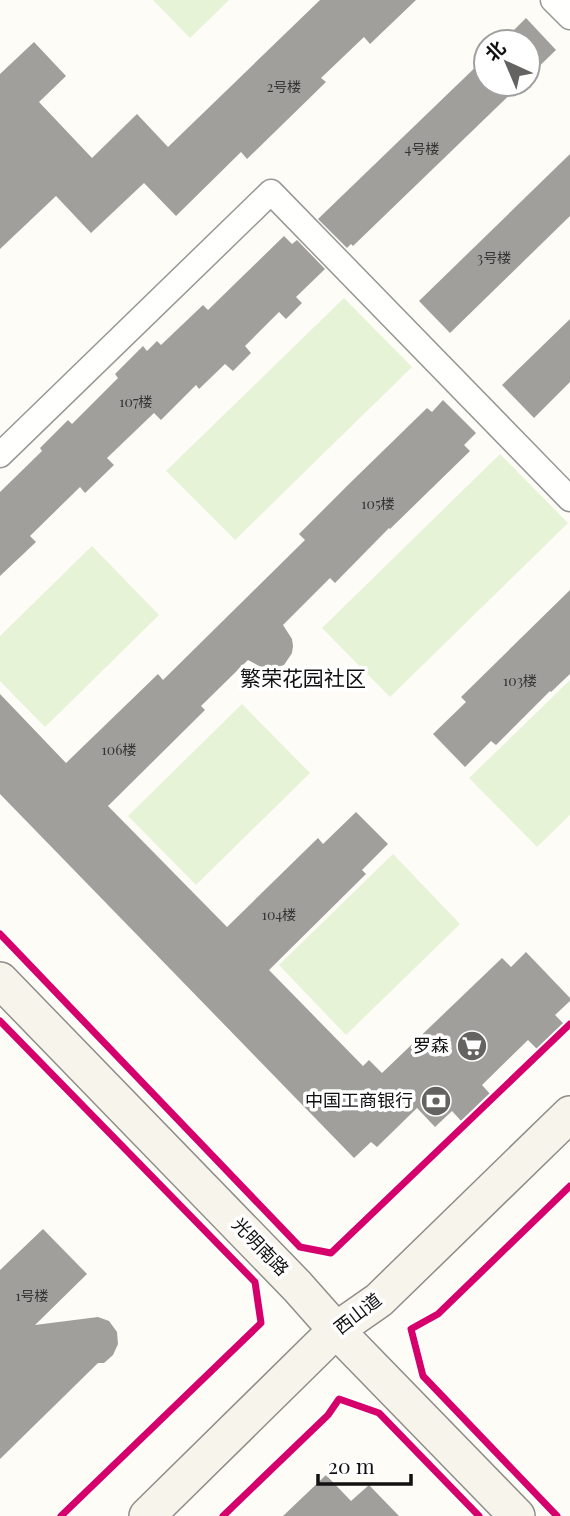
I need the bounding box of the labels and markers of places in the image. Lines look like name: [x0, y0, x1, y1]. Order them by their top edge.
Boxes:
supermarket icon: 罗森: [455, 1029, 489, 1063]
place label: 罗森: [413, 1033, 449, 1057]
bank icon: 中国工商银行: [419, 1084, 453, 1118]
place label: 中国工商银行: [305, 1088, 413, 1112]

